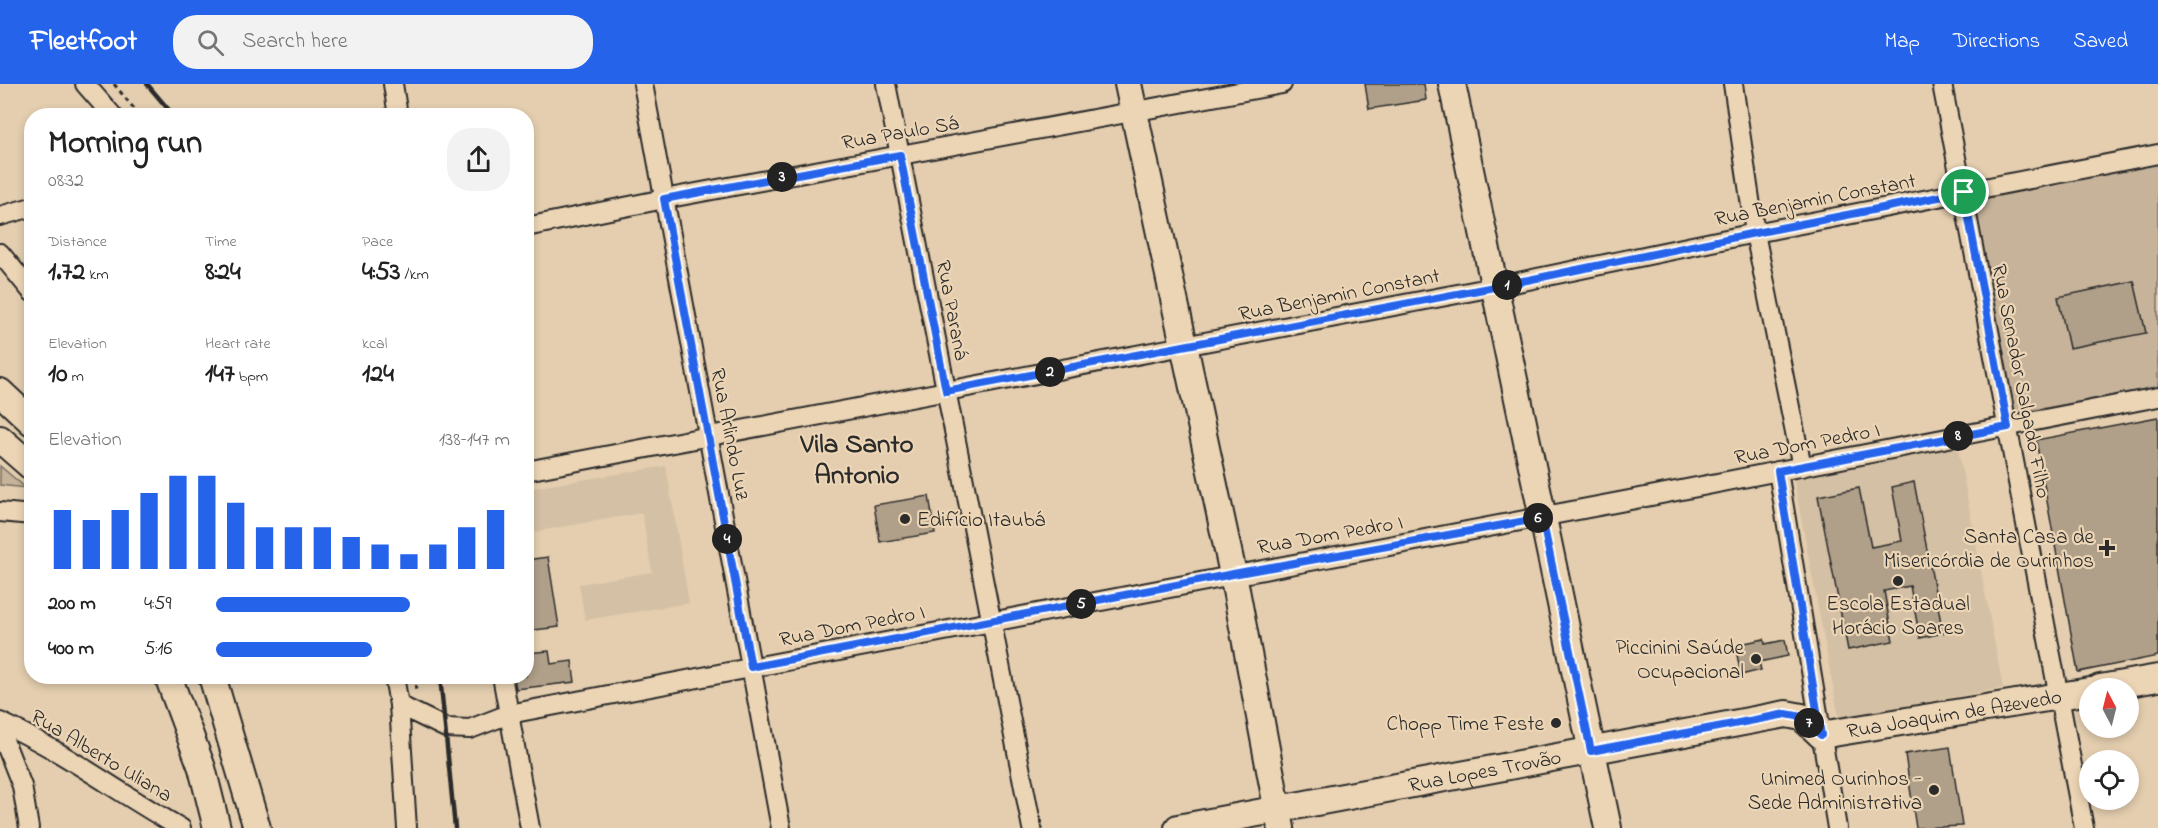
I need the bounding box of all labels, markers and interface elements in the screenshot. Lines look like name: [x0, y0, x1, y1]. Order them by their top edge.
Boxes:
search box: [173, 15, 593, 69]
text: Fleetfoot: [30, 22, 137, 63]
icon: search: [194, 26, 227, 59]
text: Search here: [242, 26, 348, 58]
text: Map: [1884, 27, 1920, 57]
text: Directions: [1953, 27, 2040, 57]
text: Saved: [2073, 27, 2128, 57]
street label: Rua Paulo Sá: [840, 109, 961, 159]
text: Morning run: [48, 120, 202, 168]
button: share: [447, 128, 510, 191]
pin: 3: [767, 162, 797, 192]
text: 3: [779, 165, 785, 189]
pin: [1938, 166, 1989, 217]
text: 08:32: [48, 167, 84, 196]
street label: Rua Benjamin Constant: [1712, 167, 1919, 235]
icon: arrive: [1947, 175, 1980, 208]
text: Distance: [48, 230, 107, 254]
text: Time: [205, 230, 237, 254]
text: Pace: [362, 230, 393, 254]
text: 1.72: [48, 254, 85, 292]
text: 8:24: [205, 254, 241, 292]
text: 4:53: [362, 254, 401, 292]
street label: Rua Paraná: [927, 258, 975, 363]
street label: Rua Benjamin Constant: [1236, 262, 1443, 330]
street label: Rua Senador Salgado Filho: [1981, 262, 2057, 502]
text: km: [85, 263, 109, 287]
text: /km: [401, 263, 429, 287]
pin: 1: [1492, 270, 1522, 300]
text: 1: [1504, 273, 1510, 297]
text: Elevation: [48, 332, 107, 356]
text: Heart rate: [205, 332, 271, 356]
text: kcal: [362, 332, 387, 356]
text: 10: [48, 356, 68, 394]
text: 147: [205, 356, 235, 394]
text: 124: [362, 356, 394, 394]
pin: 2: [1035, 357, 1065, 387]
text: 2: [1046, 360, 1054, 384]
text: m: [68, 365, 84, 389]
text: bpm: [235, 365, 268, 389]
street label: Rua Arlindo Luz: [702, 366, 757, 503]
street label: Rua Dom Pedro I: [1732, 416, 1883, 474]
pin: 8: [1943, 421, 1973, 451]
text: 8: [1955, 424, 1961, 448]
text: Elevation: [48, 426, 122, 455]
text: 138–147 m: [439, 426, 510, 455]
district label: Vila Santo Antonio: [799, 426, 914, 496]
pin: 6: [1523, 503, 1553, 533]
place label: Edifício Itaubá: [917, 506, 1045, 536]
text: 6: [1534, 506, 1542, 530]
street label: Rua Dom Pedro I: [1255, 508, 1406, 564]
marker: Edifício Itaubá: [898, 512, 912, 526]
place label: Santa Casa de Misericórdia de Ourinhos: [1884, 523, 2095, 577]
pin: 4: [712, 524, 742, 554]
text: 4: [724, 527, 730, 551]
marker: Santa Casa de Misericórdia de Ourinhos: [2098, 539, 2116, 557]
marker: Escola Estadual Horácio Soares: [1891, 574, 1905, 588]
pin: 5: [1066, 589, 1096, 619]
text: 200 m: [48, 590, 96, 619]
text: 4:59: [144, 590, 171, 619]
place label: Escola Estadual Horácio Soares: [1826, 590, 1970, 644]
text: 5: [1076, 592, 1086, 616]
street label: Rua Dom Pedro I: [777, 598, 928, 656]
place label: Piccinini Saúde Ocupacional: [1615, 634, 1745, 688]
text: 400 m: [48, 635, 94, 664]
text: 5:16: [144, 635, 172, 664]
marker: Piccinini Saúde Ocupacional: [1749, 652, 1763, 666]
north arrow: [2079, 678, 2139, 738]
map controls: [2079, 678, 2139, 810]
street label: Rua Joaquim de Azevedo: [1845, 683, 2064, 748]
street label: Rua Alberto Uliana: [24, 703, 177, 811]
pin: 7: [1794, 708, 1824, 738]
place label: Chopp Time Feste: [1387, 710, 1545, 740]
text: 7: [1806, 711, 1812, 735]
marker: Chopp Time Feste: [1549, 716, 1563, 730]
street label: Rua Lopes Trovão: [1406, 743, 1564, 801]
button: locate: [2079, 750, 2139, 810]
place label: Unimed Ourinhos - Sede Administrativa: [1748, 765, 1922, 819]
marker: Unimed Ourinhos - Sede Administrativa: [1927, 783, 1941, 797]

